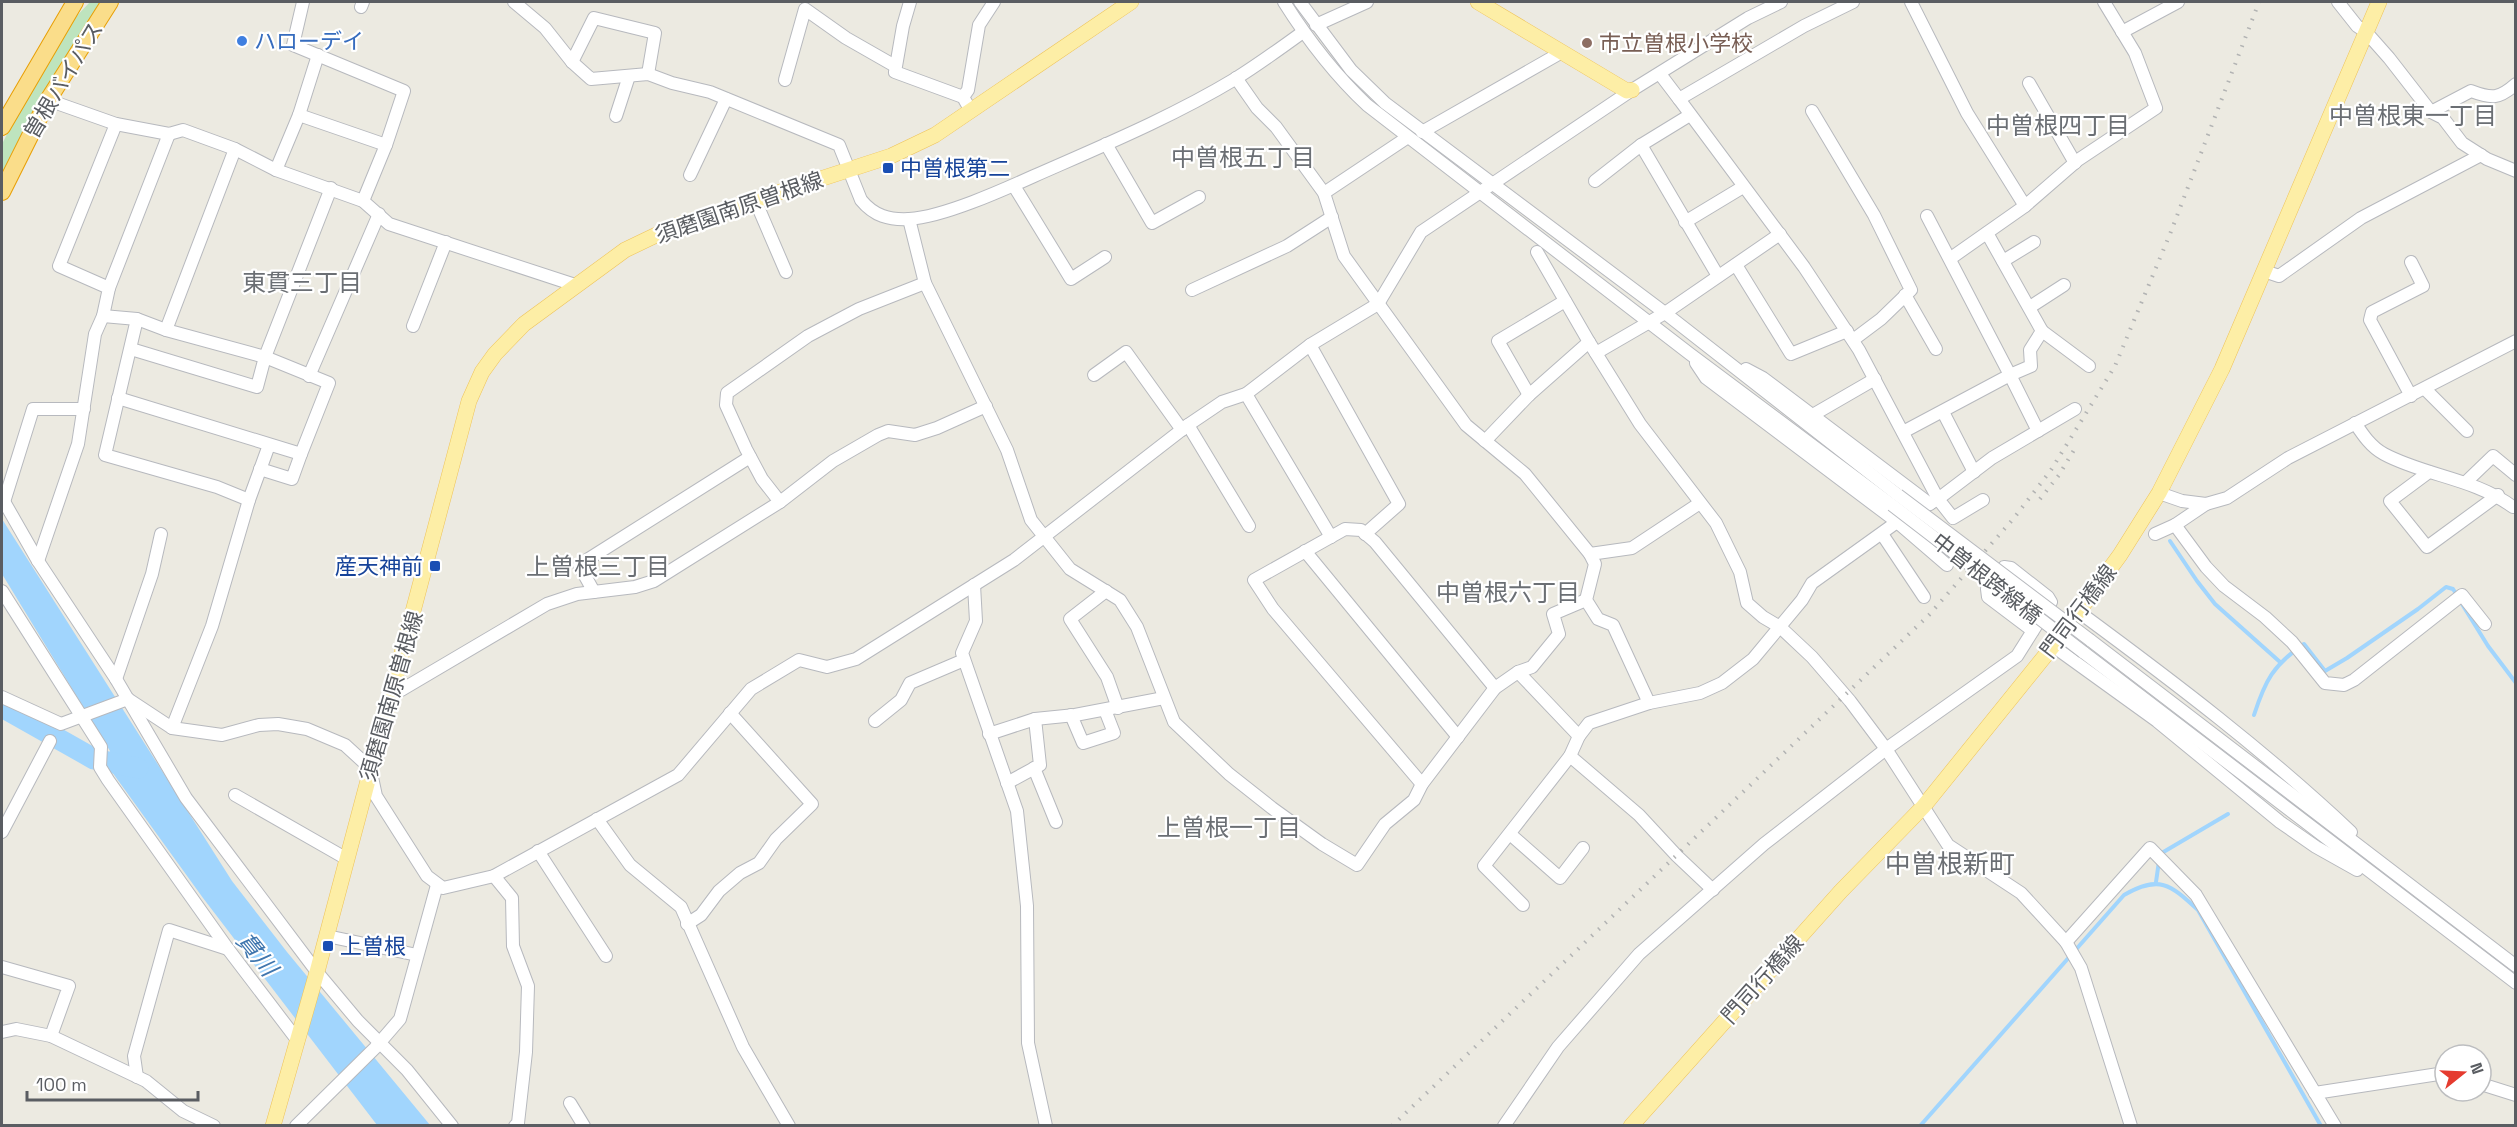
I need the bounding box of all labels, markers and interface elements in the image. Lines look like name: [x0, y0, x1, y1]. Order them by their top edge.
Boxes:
street label: 曽根バイパス: [17, 16, 109, 144]
place label: ハローデイ: [254, 27, 364, 55]
place label: 市立曽根小学校: [1599, 29, 1753, 57]
marker: ハローデイ: [235, 34, 249, 48]
marker: 市立曽根小学校: [1580, 36, 1594, 50]
district label: 中曽根東一丁目: [2329, 100, 2497, 131]
district label: 中曽根四丁目: [1986, 110, 2130, 141]
district label: 中曽根五丁目: [1171, 142, 1315, 173]
place label: 中曽根第二: [900, 154, 1010, 182]
marker: 中曽根第二: [881, 161, 895, 175]
street label: 須磨園南原曽根線: [651, 165, 827, 249]
district label: 東貫三丁目: [242, 267, 362, 298]
street label: 中曽根跨線橋: [1926, 526, 2048, 630]
district label: 上曽根三丁目: [526, 551, 670, 582]
place label: 産天神前: [335, 552, 423, 580]
marker: 産天神前: [428, 559, 442, 573]
street label: 門司行橋線: [2034, 559, 2122, 663]
district label: 中曽根六丁目: [1436, 577, 1580, 608]
street label: 須磨園南原曽根線: [353, 608, 429, 784]
district label: 上曽根一丁目: [1157, 812, 1301, 843]
district label: 中曽根新町: [1885, 847, 2015, 881]
water label: 貫川: [230, 926, 286, 985]
street label: 門司行橋線: [1715, 929, 1809, 1029]
place label: 上曽根: [340, 932, 406, 960]
marker: 上曽根: [321, 939, 335, 953]
north arrow: [2433, 1043, 2493, 1103]
text: N: [2465, 1060, 2488, 1077]
scale bar: [27, 1064, 198, 1102]
text: 100 m: [36, 1073, 87, 1096]

